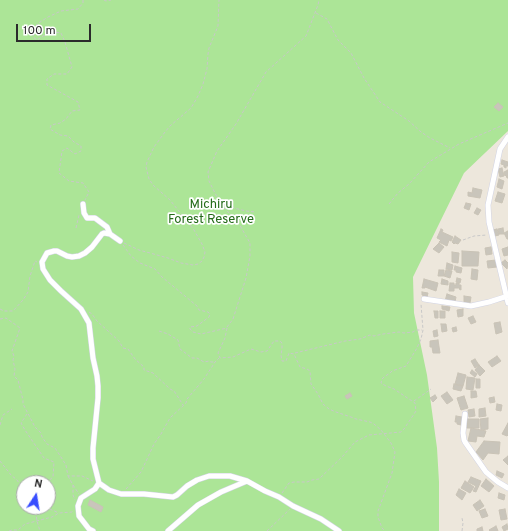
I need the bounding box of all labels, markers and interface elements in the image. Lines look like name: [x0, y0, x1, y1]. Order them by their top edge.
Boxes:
scale bar: [18, 16, 93, 42]
text: 100 m: [23, 23, 56, 39]
park label: Michiru Forest Reserve: [168, 197, 254, 228]
north arrow: [16, 475, 56, 515]
text: N: [33, 477, 44, 492]

